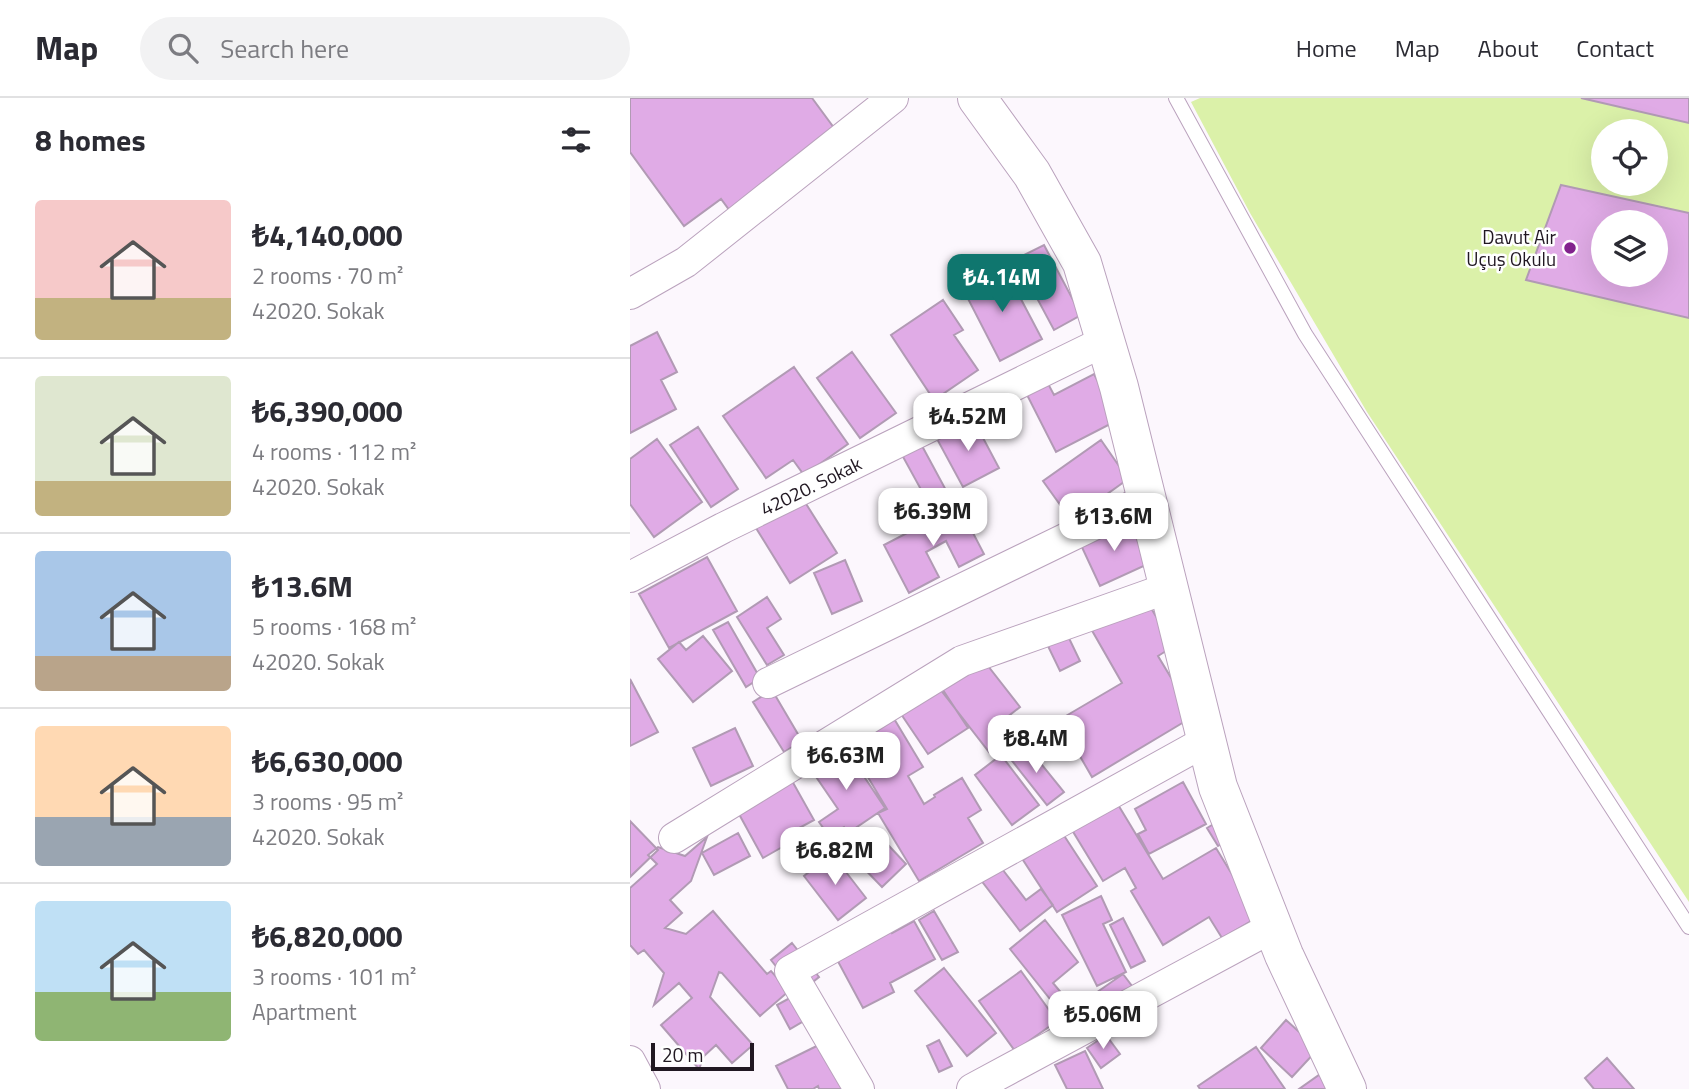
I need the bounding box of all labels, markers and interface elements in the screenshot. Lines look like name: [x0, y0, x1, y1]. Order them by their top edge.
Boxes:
search box: [140, 17, 630, 80]
text: Map: [35, 23, 98, 73]
icon: search: [164, 29, 202, 67]
text: Search here: [220, 29, 349, 68]
text: Home: [1296, 30, 1357, 66]
text: Map: [1395, 30, 1440, 66]
text: About: [1478, 30, 1538, 66]
text: Contact: [1576, 30, 1654, 66]
text: 8 homes: [35, 117, 146, 163]
map controls: [1591, 119, 1668, 287]
button: locate: [1591, 119, 1668, 196]
icon: filters: [557, 121, 595, 159]
button: layers: [1591, 210, 1668, 287]
text: ₺4,140,000: [252, 212, 403, 258]
place label: Davut Air Uçuş Okulu: [1466, 222, 1556, 273]
icon: home: [91, 228, 175, 312]
marker: Davut Air Uçuş Okulu: [1562, 240, 1578, 256]
pin: ₺4.14M: [945, 254, 1059, 314]
text: 2 rooms · 70 m²: [252, 258, 403, 293]
text: ₺4.14M: [963, 259, 1041, 294]
text: 42020. Sokak: [252, 293, 385, 328]
text: ₺6,390,000: [252, 388, 403, 434]
pin: ₺4.52M: [911, 394, 1025, 453]
text: ₺4.52M: [929, 398, 1007, 433]
icon: home: [91, 404, 175, 488]
text: 4 rooms · 112 m²: [252, 434, 416, 469]
street label: 42020. Sokak: [755, 449, 866, 523]
text: 42020. Sokak: [252, 469, 385, 504]
pin: ₺6.39M: [876, 489, 990, 548]
text: ₺6.39M: [894, 493, 972, 528]
pin: ₺13.6M: [1057, 494, 1171, 553]
text: ₺13.6M: [1075, 498, 1153, 533]
text: ₺13.6M: [252, 563, 353, 609]
icon: home: [91, 579, 175, 663]
text: 5 rooms · 168 m²: [252, 609, 416, 644]
text: 42020. Sokak: [252, 644, 385, 679]
pin: ₺8.4M: [987, 716, 1085, 775]
text: ₺8.4M: [1004, 720, 1068, 755]
pin: ₺6.63M: [789, 732, 903, 792]
text: ₺6.63M: [807, 737, 885, 772]
text: ₺6,630,000: [252, 738, 403, 784]
icon: home: [91, 754, 175, 838]
text: 3 rooms · 95 m²: [252, 784, 403, 819]
text: 42020. Sokak: [252, 819, 385, 854]
pin: ₺6.82M: [778, 828, 892, 887]
text: ₺6.82M: [796, 832, 874, 867]
text: ₺6,820,000: [252, 913, 403, 959]
icon: home: [91, 929, 175, 1013]
text: 3 rooms · 101 m²: [252, 959, 416, 994]
pin: ₺5.06M: [1046, 992, 1160, 1051]
text: Apartment: [252, 994, 357, 1029]
text: ₺5.06M: [1064, 996, 1142, 1031]
scale bar: [651, 1040, 754, 1072]
text: 20 m: [662, 1040, 703, 1069]

